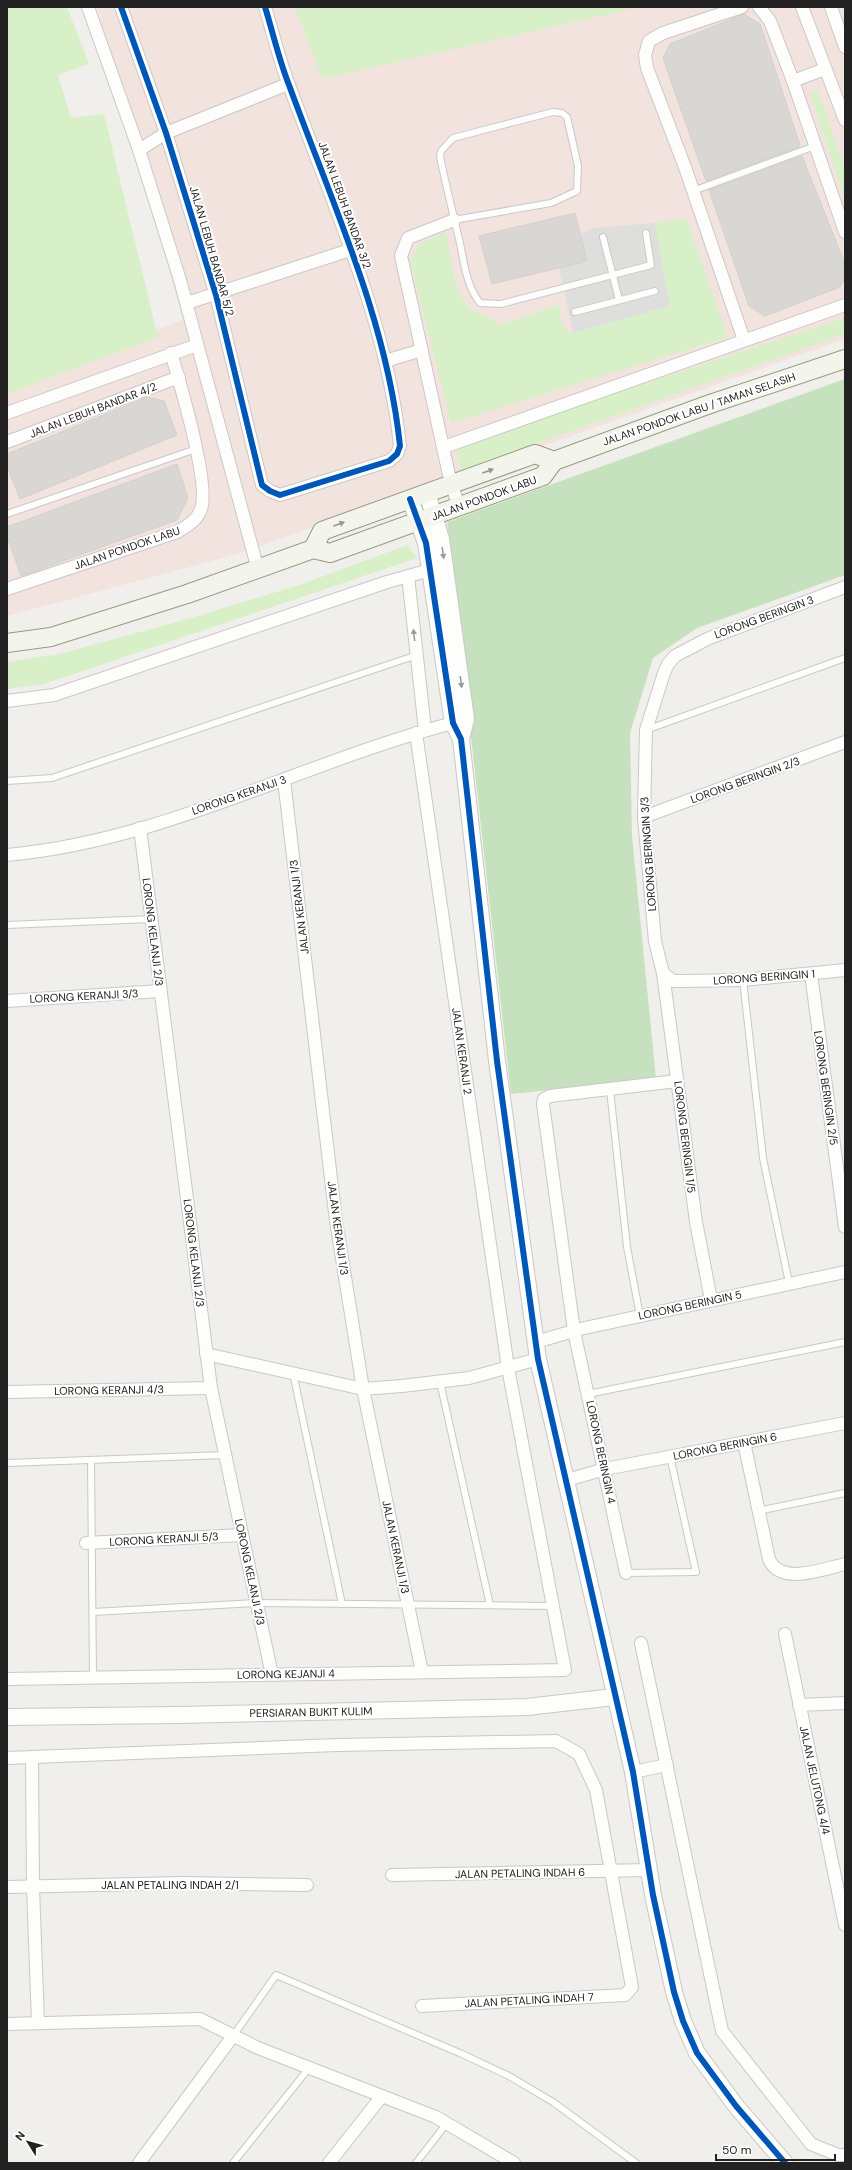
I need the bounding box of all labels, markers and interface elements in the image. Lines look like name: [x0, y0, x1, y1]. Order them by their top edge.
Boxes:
street label: JALAN LEBUH BANDAR 3/2: [315, 140, 375, 270]
street label: JALAN LEBUH BANDAR 5/2: [187, 184, 237, 318]
street label: JALAN PONDOK LABU / TAMAN SELASIH: [601, 369, 797, 449]
street label: JALAN LEBUH BANDAR 4/2: [28, 379, 158, 441]
one-way arrow: [482, 468, 494, 474]
street label: JALAN PONDOK LABU: [429, 472, 539, 524]
one-way arrow: [334, 521, 346, 527]
street label: JALAN PONDOK LABU: [72, 523, 182, 573]
one-way arrow: [440, 547, 446, 560]
street label: LORONG BERINGIN 3: [712, 592, 816, 642]
one-way arrow: [411, 629, 418, 641]
one-way arrow: [458, 676, 464, 688]
street label: LORONG BERINGIN 2/3: [688, 754, 802, 806]
street label: LORONG KERANJI 3: [190, 772, 288, 818]
street label: LORONG BERINGIN 3/3: [637, 796, 659, 912]
street label: JALAN KERANJI 1/3: [286, 859, 312, 955]
street label: LORONG KELANJI 2/3: [139, 877, 167, 987]
street label: LORONG BERINGIN 1: [713, 966, 815, 988]
street label: LORONG KERANJI 3/3: [29, 986, 139, 1006]
street label: JALAN KERANJI 2: [449, 1007, 475, 1095]
street label: LORONG BERINGIN 2/5: [811, 1030, 841, 1146]
street label: LORONG BERINGIN 1/5: [671, 1080, 699, 1194]
street label: JALAN KERANJI 1/3: [324, 1180, 352, 1276]
street label: LORONG KELANJI 2/3: [180, 1198, 208, 1308]
street label: LORONG BERINGIN 5: [637, 1287, 743, 1323]
street label: LORONG KERANJI 4/3: [54, 1382, 164, 1398]
street label: LORONG BERINGIN 4: [583, 1399, 619, 1505]
street label: LORONG BERINGIN 6: [672, 1429, 778, 1463]
street label: JALAN KERANJI 1/3: [379, 1499, 413, 1595]
street label: LORONG KELANJI 2/3: [232, 1517, 268, 1627]
street label: LORONG KERANJI 5/3: [109, 1529, 219, 1549]
street label: LORONG KEJANJI 4: [237, 1666, 335, 1682]
street label: PERSIARAN BUKIT KULIM: [249, 1704, 373, 1720]
street label: JALAN JELUTONG 4/4: [797, 1724, 833, 1836]
street label: JALAN PETALING INDAH 6: [455, 1865, 585, 1881]
street label: JALAN PETALING INDAH 2/1: [101, 1878, 239, 1892]
street label: JALAN PETALING INDAH 7: [464, 1990, 594, 2010]
north arrow: [8, 2122, 48, 2162]
text: N: [12, 2129, 28, 2143]
scale bar: [716, 2136, 835, 2162]
text: 50 m: [722, 2142, 751, 2158]

